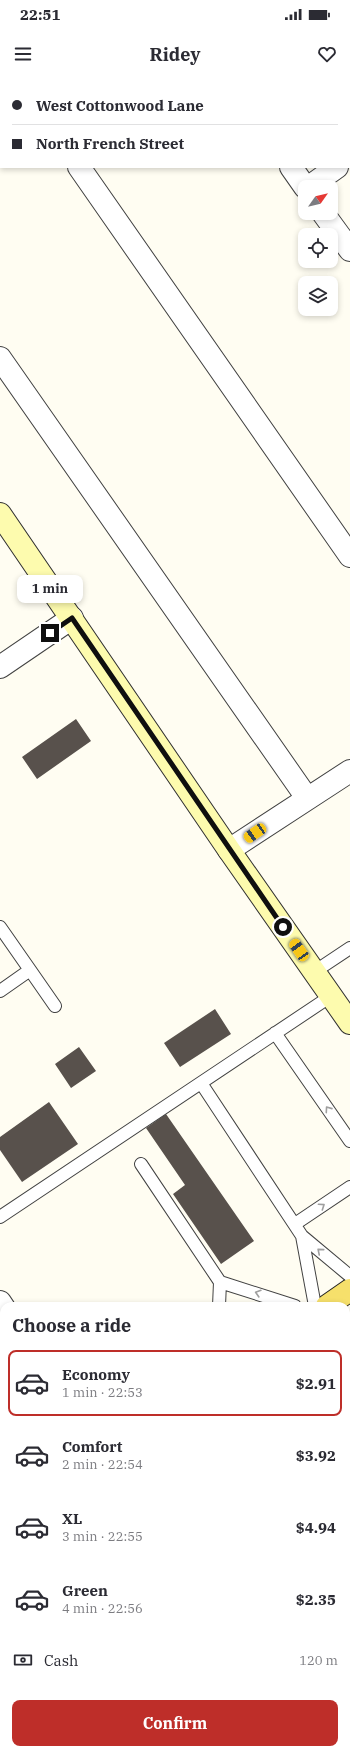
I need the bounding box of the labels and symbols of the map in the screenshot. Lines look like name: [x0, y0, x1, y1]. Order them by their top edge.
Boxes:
north arrow: [298, 180, 338, 220]
callout: 1 min: [17, 575, 83, 603]
route end: [41, 624, 59, 642]
car: [242, 821, 268, 845]
route start: [274, 918, 292, 936]
car: [287, 937, 311, 963]
one-way arrow: [326, 1106, 333, 1113]
one-way arrow: [318, 1203, 325, 1210]
one-way arrow: [317, 1248, 325, 1255]
one-way arrow: [255, 1289, 262, 1298]

